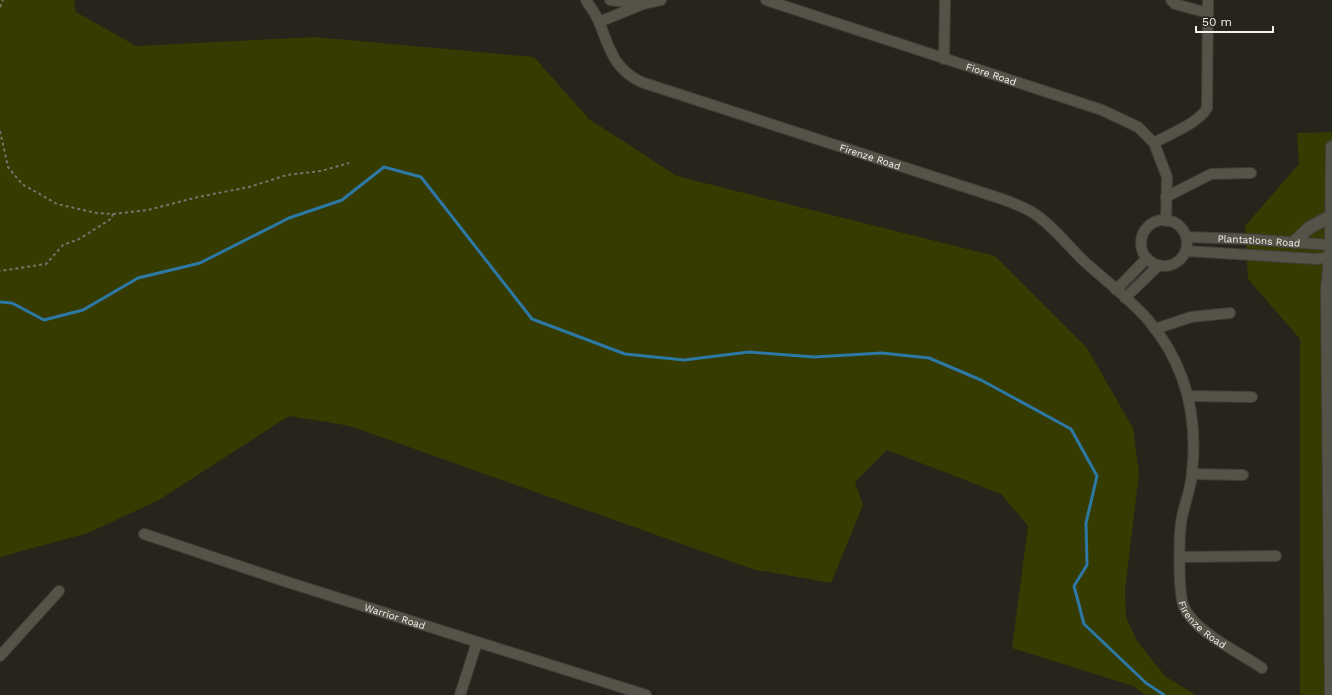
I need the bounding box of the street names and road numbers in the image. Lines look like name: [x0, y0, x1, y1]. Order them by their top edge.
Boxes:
street label: Fiore Road: [964, 61, 1018, 88]
street label: Firenze Road: [838, 142, 902, 172]
street label: Plantations Road: [1217, 233, 1301, 249]
street label: Firenze Road: [1176, 600, 1228, 651]
street label: Warrior Road: [363, 602, 427, 631]

